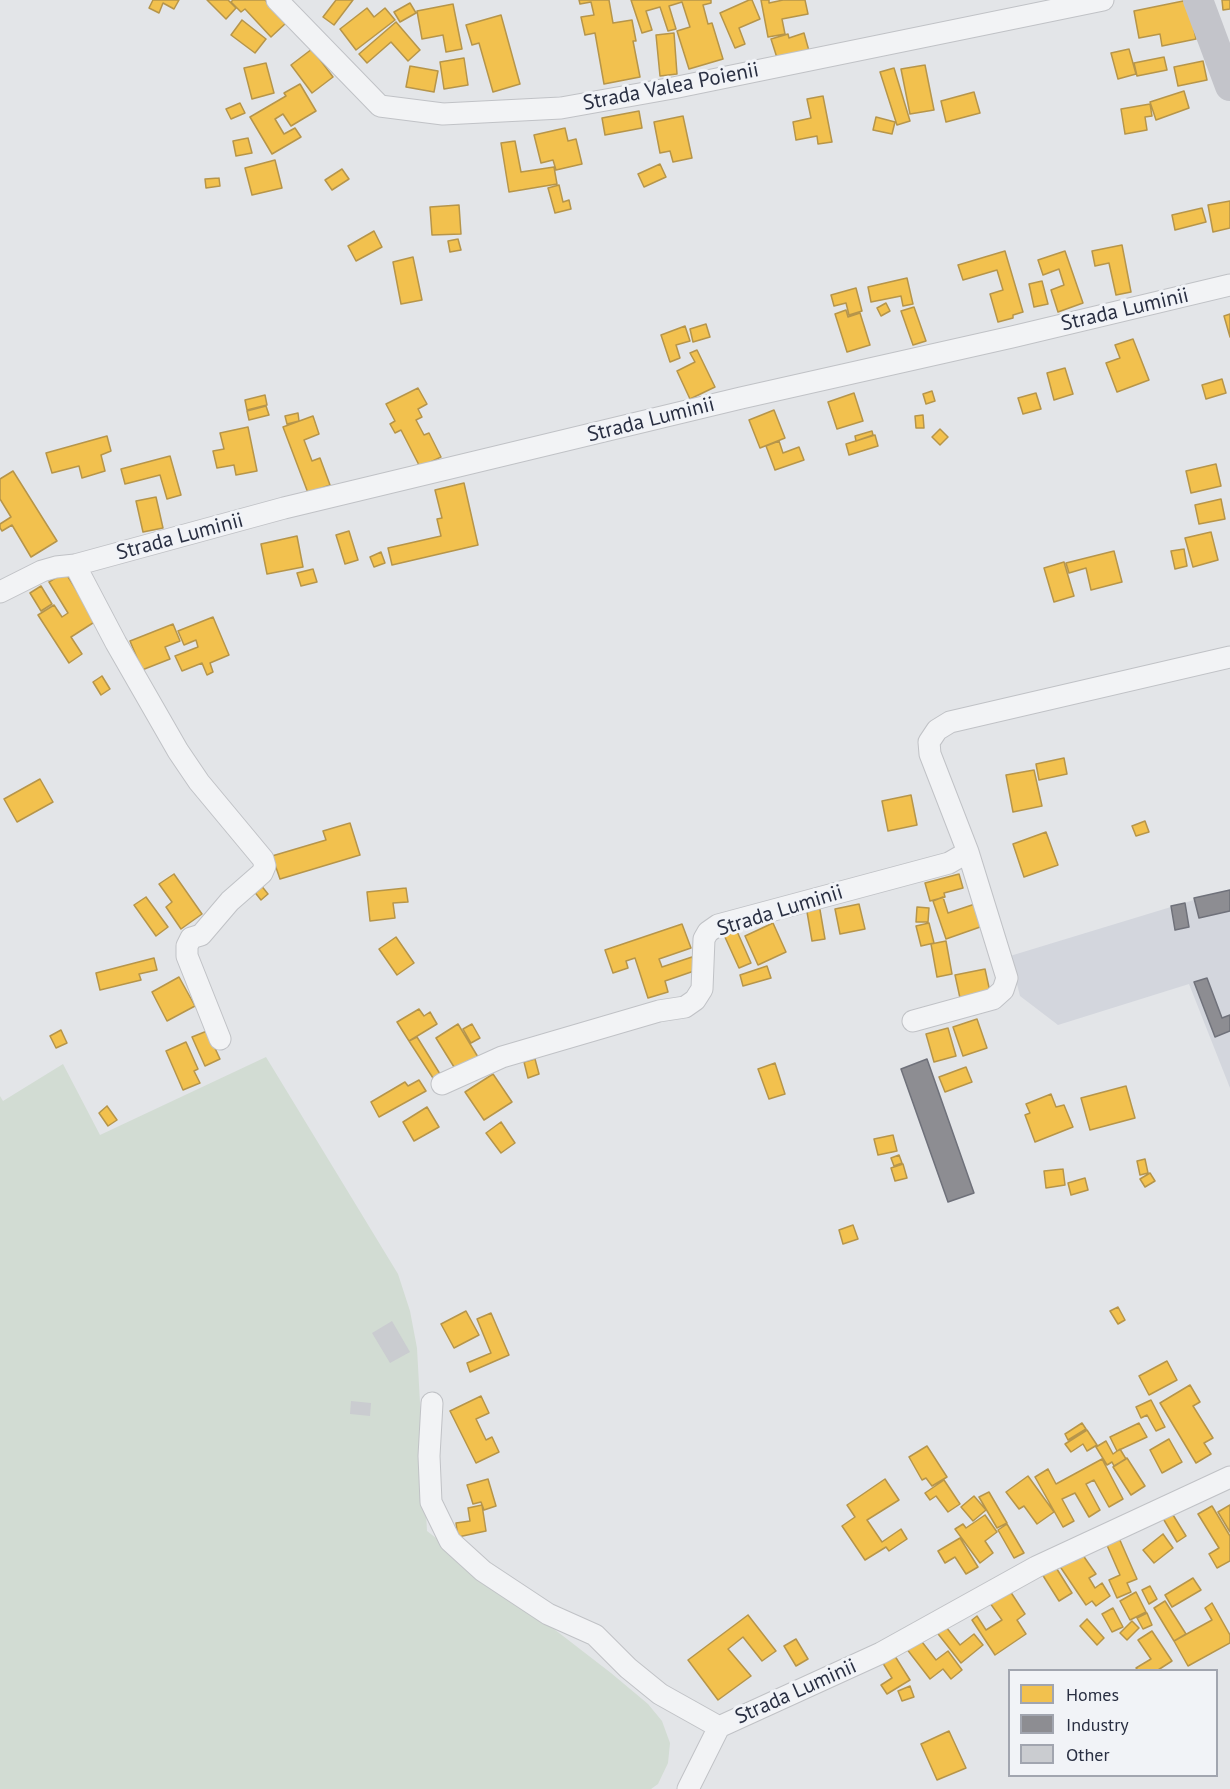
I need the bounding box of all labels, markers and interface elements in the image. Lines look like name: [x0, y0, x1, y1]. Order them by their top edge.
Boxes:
street label: Strada Valea Poienii: [581, 58, 761, 116]
street label: Strada Luminii: [1059, 283, 1191, 337]
street label: Strada Luminii: [585, 392, 717, 448]
street label: Strada Luminii: [114, 508, 246, 566]
street label: Strada Luminii: [714, 880, 846, 942]
street label: Strada Luminii: [731, 1654, 861, 1730]
legend: [1008, 1669, 1218, 1777]
text: Homes: [1066, 1683, 1119, 1706]
text: Industry: [1066, 1713, 1129, 1736]
text: Other: [1066, 1743, 1110, 1766]

